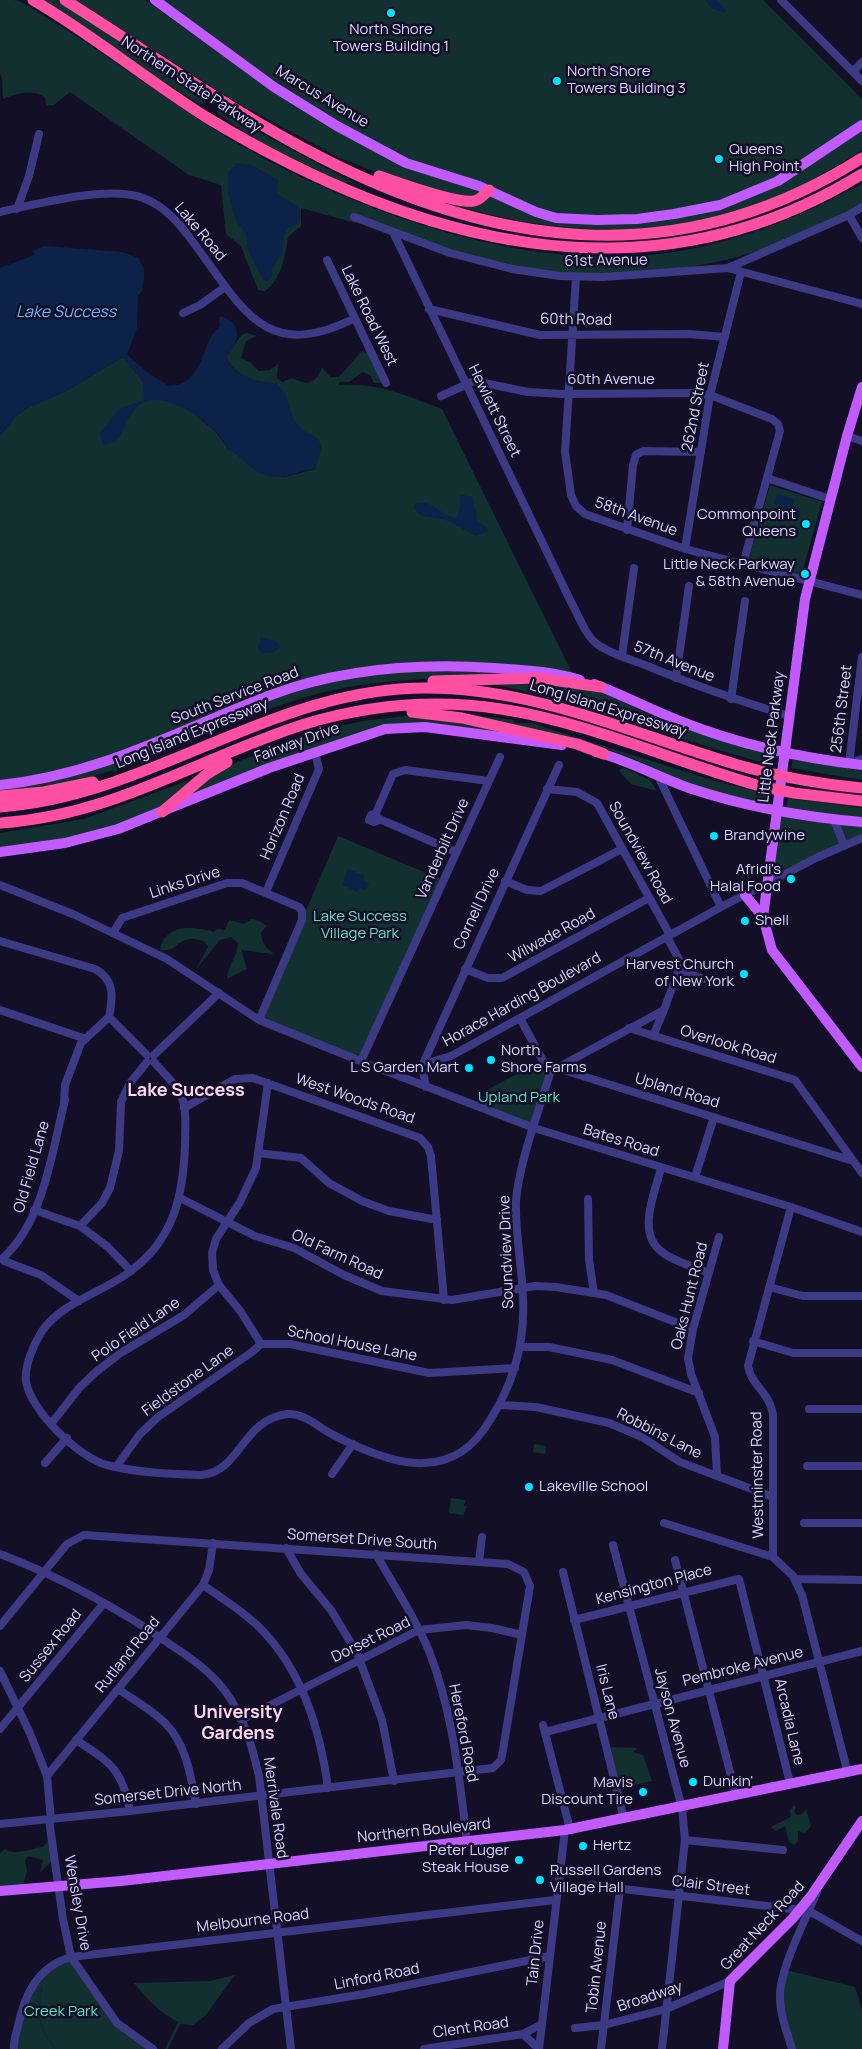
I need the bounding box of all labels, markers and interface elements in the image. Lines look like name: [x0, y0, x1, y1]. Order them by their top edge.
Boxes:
marker: North Shore Towers Building 1: [385, 7, 397, 19]
place label: North Shore Towers Building 1: [333, 21, 449, 56]
street label: Northern State Parkway: [118, 33, 264, 137]
street label: Marcus Avenue: [272, 62, 372, 132]
place label: North Shore Towers Building 3: [567, 63, 686, 98]
marker: North Shore Towers Building 3: [551, 75, 563, 87]
place label: Queens High Point: [729, 141, 800, 176]
marker: Queens High Point: [713, 153, 725, 165]
street label: Lake Road: [170, 199, 230, 265]
street label: 61st Avenue: [564, 251, 648, 271]
street label: Lake Road West: [337, 263, 401, 369]
water label: Lake Success: [16, 303, 116, 323]
street label: 60th Road: [540, 310, 612, 330]
street label: 262nd Street: [678, 361, 714, 453]
street label: Hewlett Street: [464, 362, 524, 460]
street label: 60th Avenue: [567, 371, 655, 389]
street label: 58th Avenue: [592, 494, 680, 540]
place label: Commonpoint Queens: [697, 506, 796, 541]
marker: Commonpoint Queens: [800, 518, 812, 530]
place label: Little Neck Parkway & 58th Avenue: [663, 556, 795, 591]
marker: Little Neck Parkway & 58th Avenue: [799, 568, 811, 580]
street label: 57th Avenue: [631, 638, 717, 686]
street label: South Service Road: [169, 663, 301, 729]
street label: 256th Street: [828, 664, 856, 754]
street label: Little Neck Parkway: [755, 670, 789, 804]
street label: Long Island Expressway: [527, 677, 689, 741]
street label: Long Island Expressway: [113, 695, 271, 773]
street label: Fairway Drive: [252, 719, 342, 767]
street label: Horizon Road: [257, 771, 309, 863]
street label: Vanderbilt Drive: [413, 796, 473, 902]
street label: Soundview Road: [604, 799, 676, 907]
place label: Brandywine: [724, 827, 805, 845]
marker: Brandywine: [708, 830, 720, 842]
place label: Afridi's Halal Food: [710, 861, 781, 896]
street label: Links Drive: [147, 863, 223, 903]
street label: Cornell Drive: [450, 865, 504, 953]
marker: Afridi's Halal Food: [785, 873, 797, 885]
street label: Wilwade Road: [506, 905, 598, 967]
park label: Lake Success Village Park: [313, 908, 407, 943]
place label: Shell: [755, 912, 789, 930]
marker: Shell: [739, 915, 751, 927]
street label: Horace Harding Boulevard: [440, 949, 604, 1051]
place label: Harvest Church of New York: [626, 956, 734, 991]
marker: Harvest Church of New York: [738, 968, 750, 980]
street label: Overlook Road: [678, 1022, 778, 1068]
place label: North Shore Farms: [501, 1042, 587, 1077]
marker: North Shore Farms: [485, 1054, 497, 1066]
place label: L S Garden Mart: [350, 1059, 459, 1077]
marker: L S Garden Mart: [463, 1062, 475, 1074]
street label: West Woods Road: [293, 1070, 417, 1128]
street label: Upland Road: [633, 1070, 721, 1112]
district label: Lake Success: [127, 1080, 245, 1102]
park label: Upland Park: [478, 1089, 560, 1107]
street label: Old Field Lane: [10, 1119, 54, 1215]
street label: Bates Road: [581, 1121, 661, 1161]
street label: Soundview Drive: [496, 1195, 518, 1309]
street label: Old Farm Road: [289, 1226, 385, 1284]
street label: Oaks Hunt Road: [668, 1240, 712, 1352]
street label: Polo Field Lane: [89, 1294, 183, 1366]
street label: School House Lane: [285, 1323, 419, 1365]
street label: Fieldstone Lane: [139, 1342, 237, 1420]
street label: Robbins Lane: [613, 1405, 705, 1463]
street label: Westminster Road: [748, 1411, 768, 1539]
place label: Lakeville School: [539, 1478, 648, 1496]
marker: Lakeville School: [523, 1481, 535, 1493]
street label: Somerset Drive South: [286, 1526, 438, 1554]
street label: Kensington Place: [594, 1561, 714, 1609]
street label: Sussex Road: [16, 1606, 86, 1686]
street label: Rutland Road: [92, 1613, 164, 1697]
street label: Dorset Road: [329, 1613, 413, 1667]
street label: Pembroke Avenue: [681, 1643, 805, 1691]
street label: Iris Lane: [591, 1662, 623, 1722]
street label: Jayson Avenue: [650, 1666, 694, 1770]
street label: Arcadia Lane: [770, 1677, 808, 1767]
street label: Hereford Road: [445, 1682, 481, 1784]
district label: University Gardens: [194, 1702, 282, 1745]
street label: Merrivale Road: [259, 1756, 291, 1860]
place label: Dunkin': [703, 1773, 753, 1791]
place label: Mavis Discount Tire: [541, 1774, 633, 1809]
street label: Somerset Drive North: [94, 1776, 242, 1810]
marker: Dunkin': [687, 1776, 699, 1788]
marker: Mavis Discount Tire: [637, 1786, 649, 1798]
street label: Northern Boulevard: [356, 1815, 492, 1847]
place label: Hertz: [593, 1837, 631, 1855]
marker: Hertz: [577, 1840, 589, 1852]
place label: Peter Luger Steak House: [422, 1842, 509, 1877]
street label: Wensley Drive: [60, 1854, 94, 1952]
marker: Peter Luger Steak House: [513, 1854, 525, 1866]
place label: Russell Gardens Village Hall: [550, 1862, 661, 1897]
street label: Clair Street: [671, 1872, 751, 1900]
marker: Russell Gardens Village Hall: [534, 1874, 546, 1886]
street label: Great Neck Road: [717, 1878, 809, 1974]
street label: Melbourne Road: [196, 1905, 310, 1937]
street label: Tain Drive: [524, 1919, 548, 1987]
street label: Tobin Avenue: [583, 1920, 611, 2014]
street label: Linford Road: [333, 1960, 421, 1994]
street label: Broadway: [615, 1978, 685, 2016]
park label: Creek Park: [24, 2003, 98, 2021]
street label: Clent Road: [432, 2014, 510, 2042]

